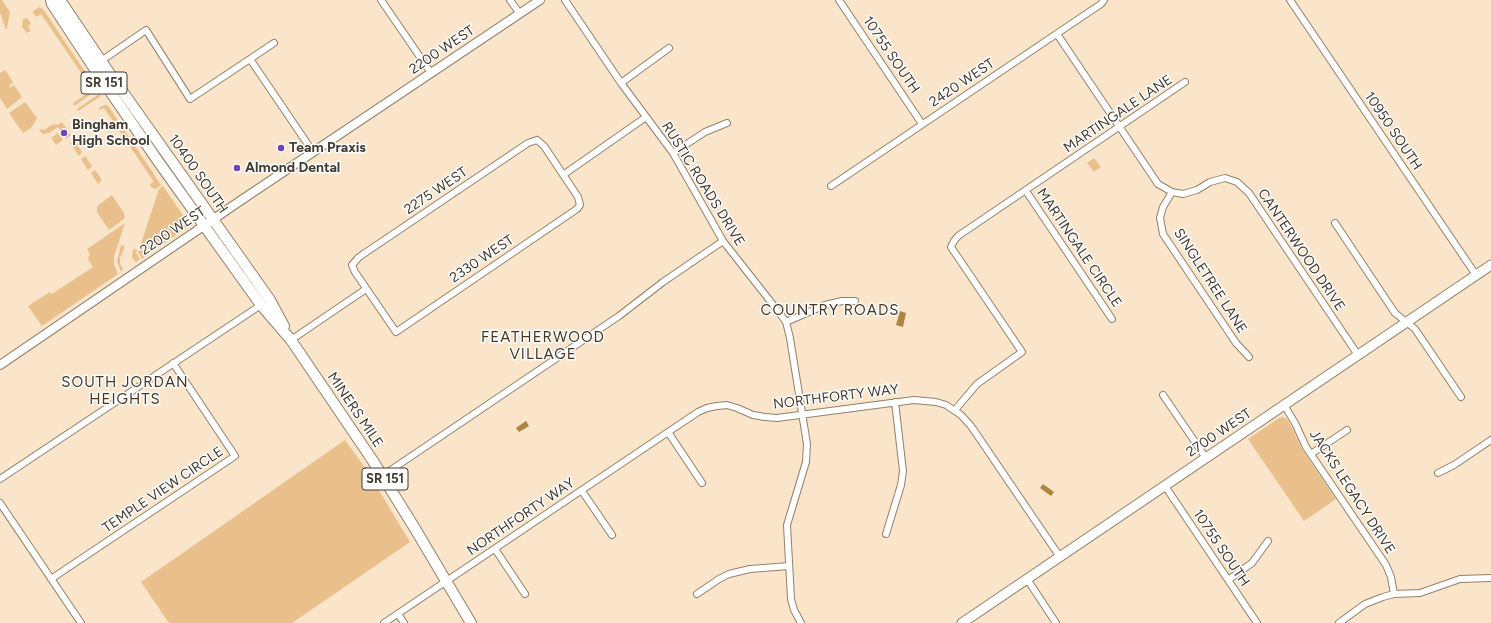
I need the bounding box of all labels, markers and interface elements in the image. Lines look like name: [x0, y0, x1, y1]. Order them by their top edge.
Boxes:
street label: 10755 SOUTH: [859, 13, 923, 97]
street label: 2200 WEST: [406, 22, 478, 78]
street label: 2420 WEST: [926, 55, 998, 111]
street label: MARTINGALE LANE: [1061, 71, 1175, 157]
road number: SR 151: [81, 72, 127, 94]
street label: 10950 SOUTH: [1361, 89, 1425, 173]
place label: Bingham High School: [72, 117, 150, 150]
street label: RUSTIC ROADS DRIVE: [658, 119, 748, 249]
marker: Bingham High School: [59, 128, 69, 138]
street label: 10400 SOUTH: [165, 131, 231, 217]
place label: Team Praxis: [289, 140, 366, 156]
marker: Team Praxis: [276, 143, 286, 153]
place label: Almond Dental: [245, 160, 340, 176]
marker: Almond Dental: [232, 163, 242, 173]
street label: 2275 WEST: [401, 164, 471, 218]
street label: MARTINGALE CIRCLE: [1033, 185, 1125, 311]
street label: CANTERWOOD DRIVE: [1254, 186, 1348, 314]
street label: 2200 WEST: [137, 203, 209, 259]
street label: SINGLETREE LANE: [1170, 225, 1250, 337]
street label: 2330 WEST: [447, 231, 517, 287]
district label: COUNTRY ROADS: [761, 302, 899, 320]
district label: FEATHERWOOD VILLAGE: [481, 329, 605, 364]
street label: MINERS MILE: [324, 369, 386, 451]
district label: SOUTH JORDAN HEIGHTS: [61, 374, 189, 409]
street label: NORTHFORTY WAY: [772, 381, 900, 413]
street label: 2700 WEST: [1183, 405, 1255, 461]
street label: JACKS LEGACY DRIVE: [1306, 427, 1398, 557]
street label: TEMPLE VIEW CIRCLE: [99, 443, 227, 537]
road number: SR 151: [362, 468, 408, 490]
street label: NORTHFORTY WAY: [464, 475, 578, 559]
street label: 10755 SOUTH: [1189, 506, 1253, 590]

